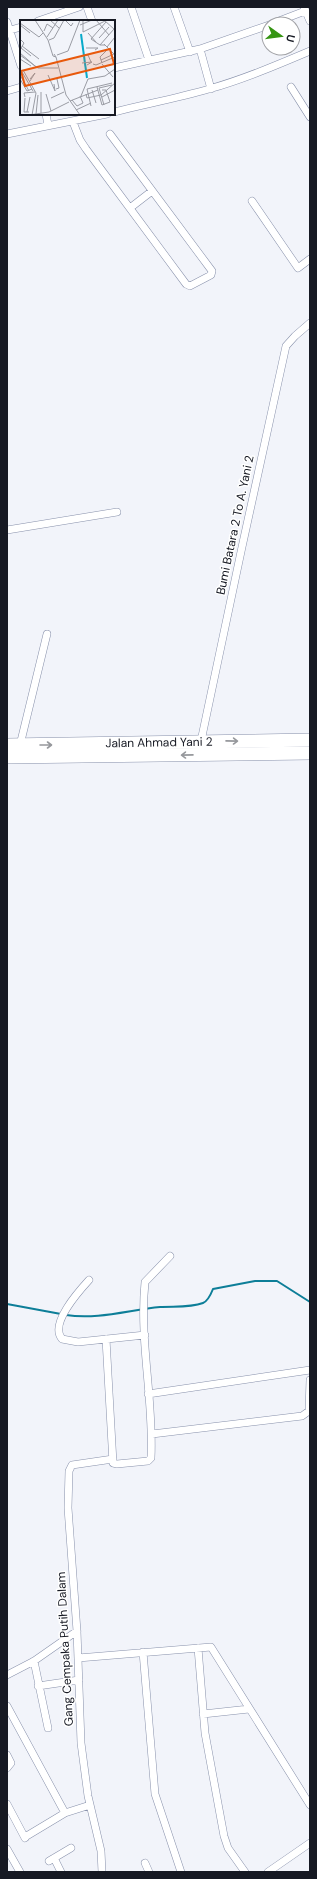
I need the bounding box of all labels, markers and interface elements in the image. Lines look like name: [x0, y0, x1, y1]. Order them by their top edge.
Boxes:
north arrow: [261, 16, 301, 56]
inset map: [20, 20, 115, 115]
text: U: [283, 33, 298, 44]
street label: Bumi Batara 2 To A. Yani 2: [212, 454, 258, 596]
street label: Jalan Ahmad Yani 2: [105, 734, 213, 751]
one-way arrow: [225, 737, 238, 745]
one-way arrow: [39, 741, 52, 749]
one-way arrow: [181, 751, 194, 759]
street label: Gang Cempaka Putih Dalam: [53, 1571, 77, 1727]

